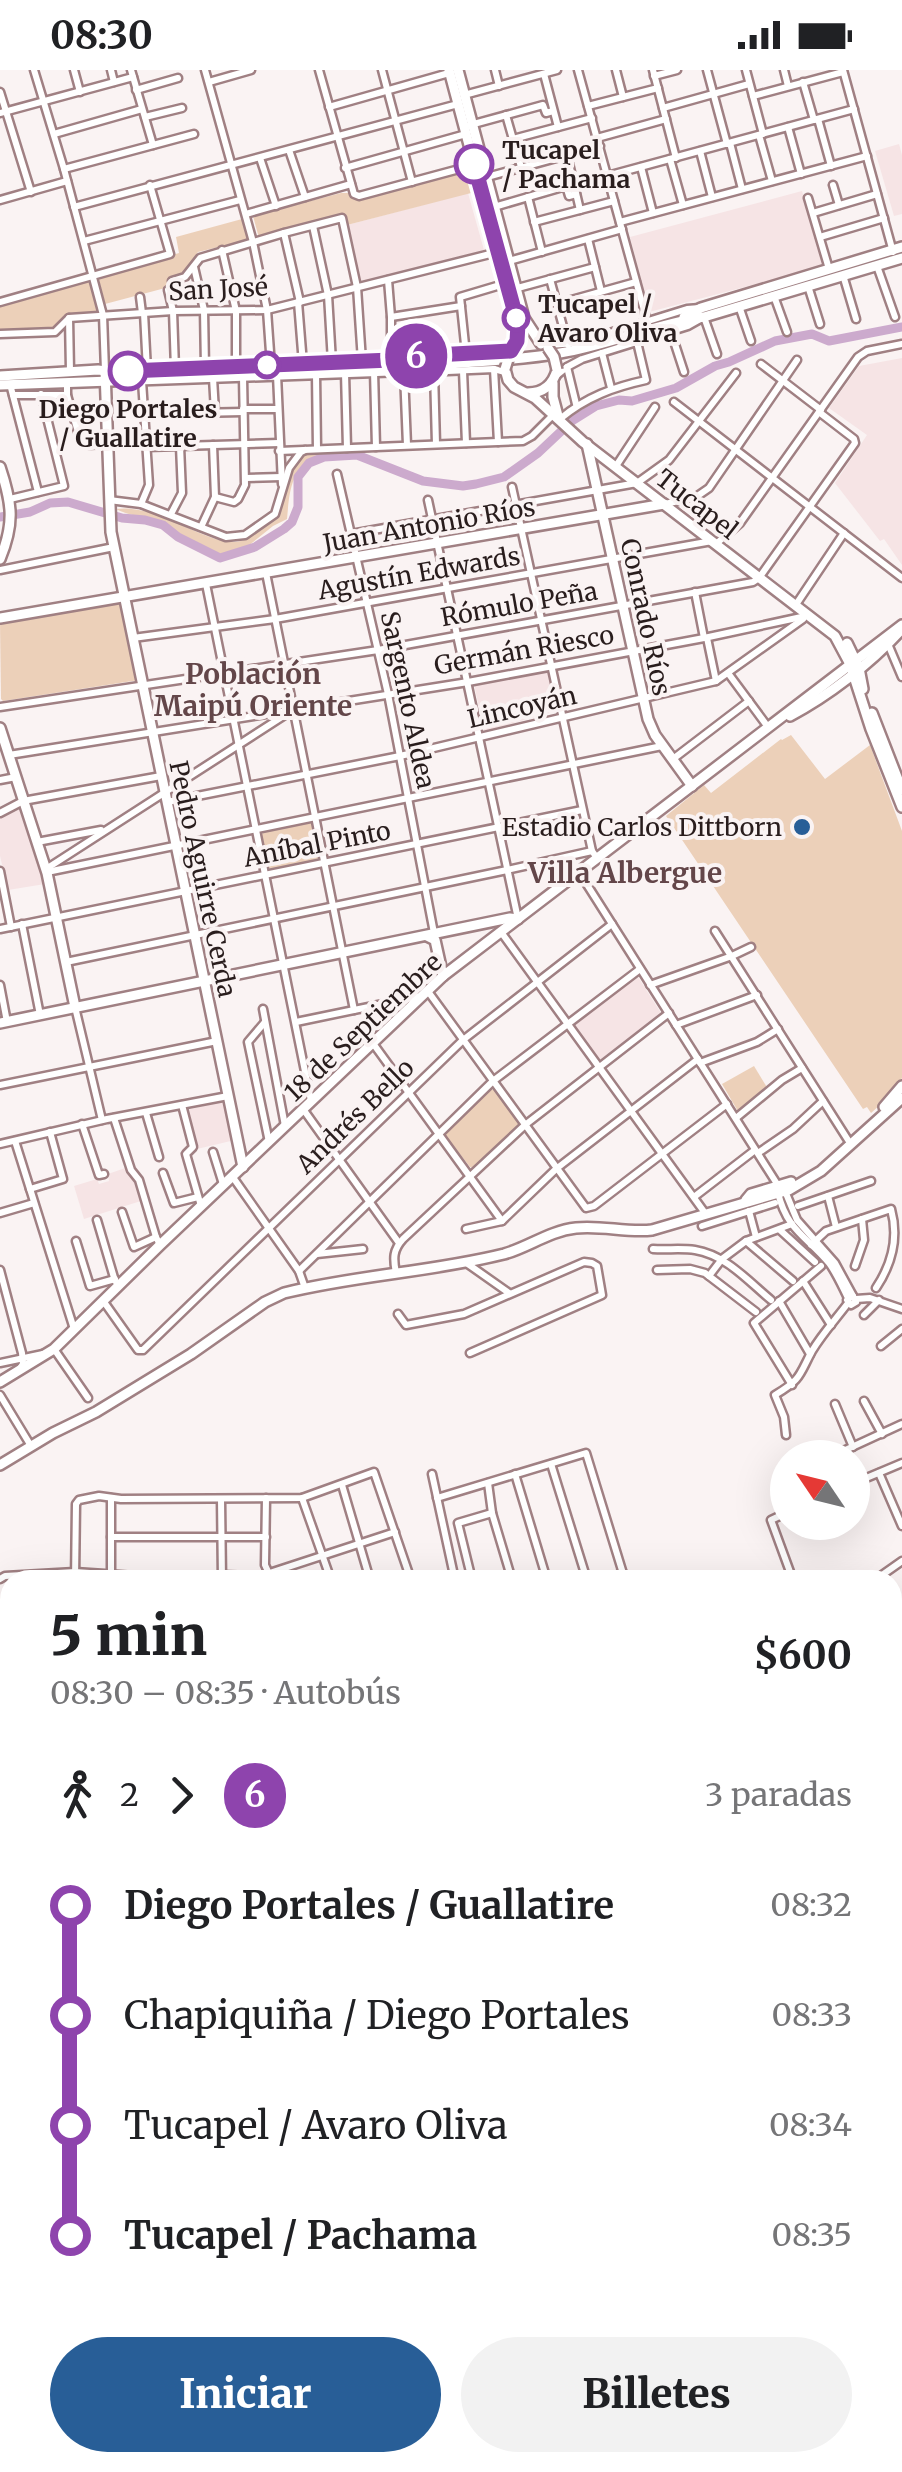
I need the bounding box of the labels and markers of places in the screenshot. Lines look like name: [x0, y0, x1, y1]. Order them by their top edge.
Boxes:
place label: Tucapel / Pachama: [502, 134, 630, 195]
marker: Tucapel / Pachama: [455, 145, 493, 183]
place label: Tucapel / Avaro Oliva: [537, 288, 677, 349]
marker: Tucapel / Avaro Oliva: [503, 305, 529, 331]
marker: Diego Portales / Guallatire: [109, 352, 147, 390]
unlabelled marker: [254, 352, 280, 378]
place label: Diego Portales / Guallatire: [39, 393, 217, 454]
place label: Estadio Carlos Dittborn: [502, 811, 782, 843]
marker: Estadio Carlos Dittborn: [791, 816, 813, 838]

